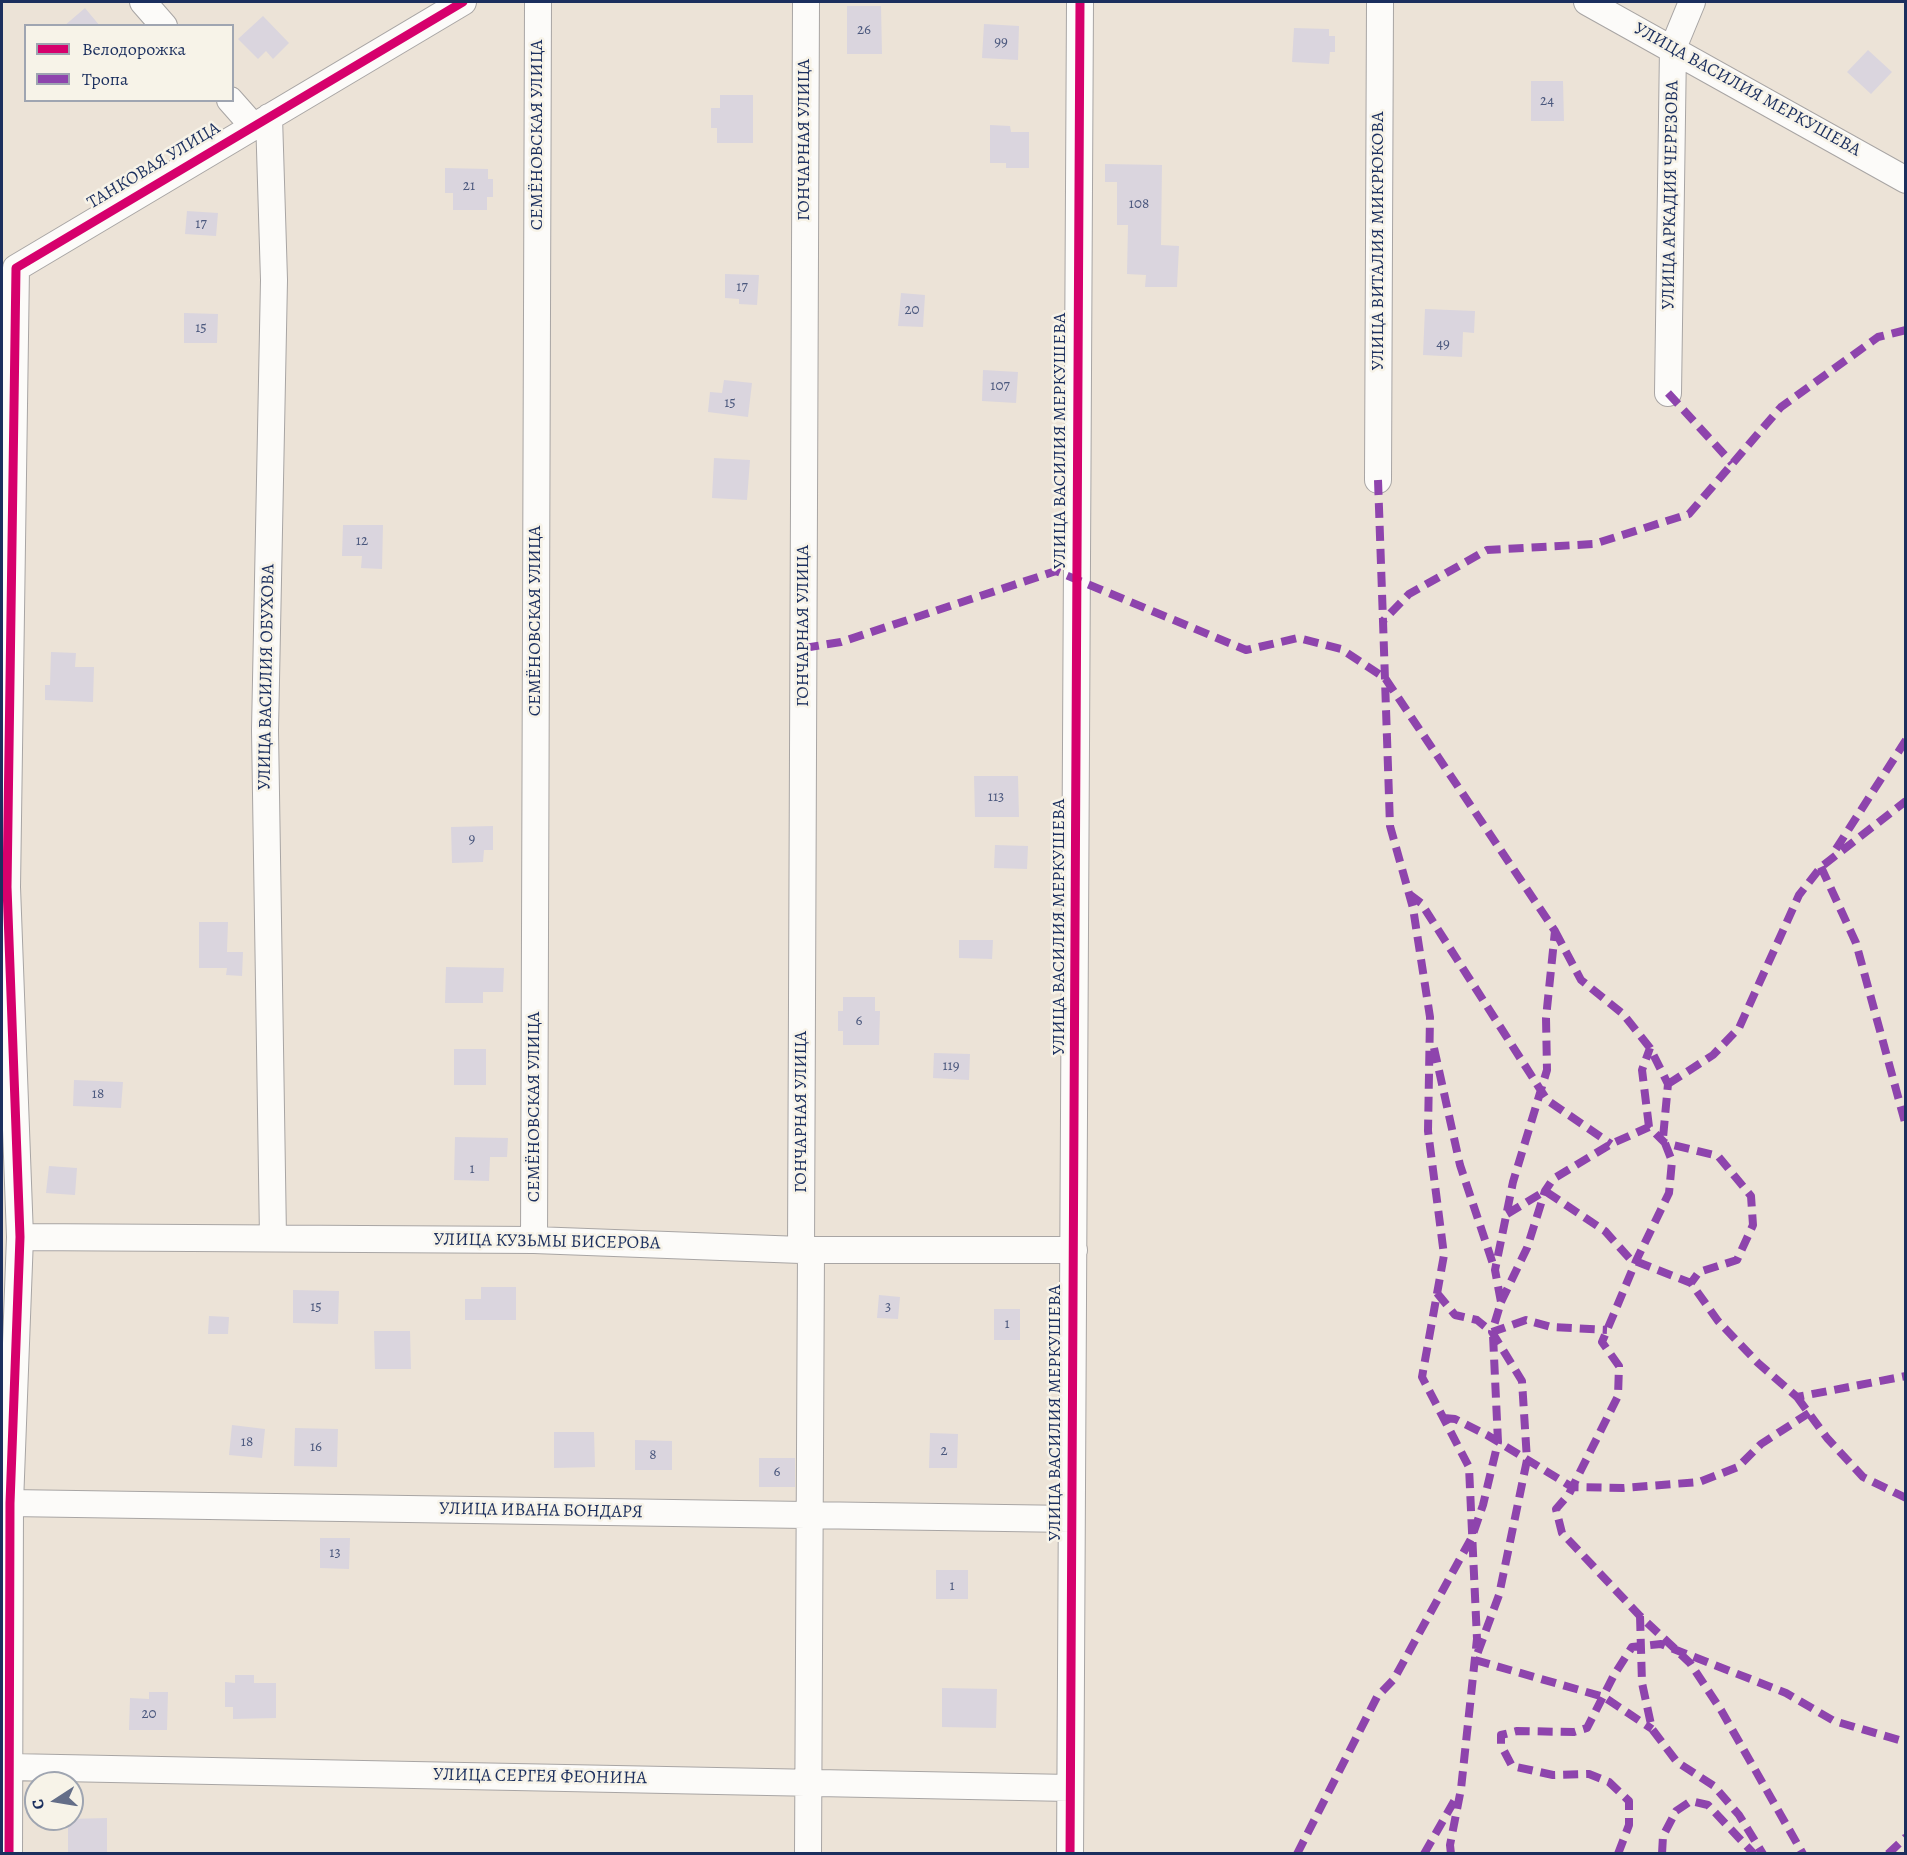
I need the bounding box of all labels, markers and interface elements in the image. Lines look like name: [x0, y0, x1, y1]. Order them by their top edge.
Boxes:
street label: УЛИЦА ВАСИЛИЯ МЕРКУШЕВА: [1630, 18, 1864, 162]
house number: 26: [857, 21, 871, 39]
legend: [24, 24, 234, 102]
house number: 99: [994, 33, 1008, 51]
text: Велодорожка: [82, 37, 186, 61]
street label: СЕМЁНОВСКАЯ УЛИЦА: [527, 40, 549, 230]
street label: ГОНЧАРНАЯ УЛИЦА: [794, 59, 816, 221]
text: Тропа: [82, 67, 128, 91]
street label: УЛИЦА АРКАДИЯ ЧЕРЕЗОВА: [1658, 80, 1684, 310]
house number: 24: [1540, 92, 1554, 110]
street label: УЛИЦА ВИТАЛИЯ МИКРЮКОВА: [1368, 112, 1390, 370]
street label: ТАНКОВАЯ УЛИЦА: [84, 118, 224, 214]
house number: 21: [463, 177, 475, 195]
house number: 108: [1129, 195, 1149, 213]
house number: 17: [195, 215, 207, 233]
house number: 17: [736, 278, 748, 296]
house number: 20: [904, 301, 920, 319]
street label: УЛИЦА ВАСИЛИЯ МЕРКУШЕВА: [1050, 313, 1072, 569]
house number: 15: [195, 319, 207, 337]
house number: 49: [1436, 335, 1450, 353]
house number: 107: [990, 377, 1010, 395]
house number: 15: [724, 394, 736, 412]
street label: СЕМЁНОВСКАЯ УЛИЦА: [525, 526, 547, 716]
house number: 12: [356, 532, 368, 550]
street label: ГОНЧАРНАЯ УЛИЦА: [793, 545, 815, 707]
street label: УЛИЦА ВАСИЛИЯ ОБУХОВА: [254, 564, 280, 790]
house number: 113: [988, 788, 1004, 806]
street label: УЛИЦА ВАСИЛИЯ МЕРКУШЕВА: [1049, 799, 1071, 1055]
house number: 9: [469, 830, 475, 848]
street label: СЕМЁНОВСКАЯ УЛИЦА: [524, 1012, 546, 1202]
house number: 6: [856, 1012, 862, 1030]
street label: ГОНЧАРНАЯ УЛИЦА: [791, 1031, 813, 1193]
house number: 119: [942, 1057, 960, 1075]
house number: 18: [92, 1085, 104, 1103]
house number: 1: [469, 1160, 475, 1178]
street label: УЛИЦА КУЗЬМЫ БИСЕРОВА: [433, 1229, 661, 1255]
street label: УЛИЦА ВАСИЛИЯ МЕРКУШЕВА: [1045, 1285, 1067, 1541]
house number: 15: [310, 1298, 322, 1316]
house number: 3: [885, 1298, 891, 1316]
house number: 1: [1004, 1315, 1010, 1333]
house number: 18: [241, 1433, 253, 1451]
house number: 16: [310, 1438, 322, 1456]
house number: 2: [940, 1442, 948, 1460]
house number: 8: [649, 1446, 657, 1464]
house number: 6: [774, 1463, 780, 1481]
street label: УЛИЦА ИВАНА БОНДАРЯ: [439, 1498, 643, 1524]
house number: 13: [329, 1544, 341, 1562]
house number: 1: [949, 1577, 955, 1595]
house number: 20: [141, 1705, 157, 1723]
street label: УЛИЦА СЕРГЕЯ ФЕОНИНА: [433, 1764, 647, 1790]
north arrow: [24, 1771, 84, 1831]
text: С: [27, 1797, 50, 1811]

